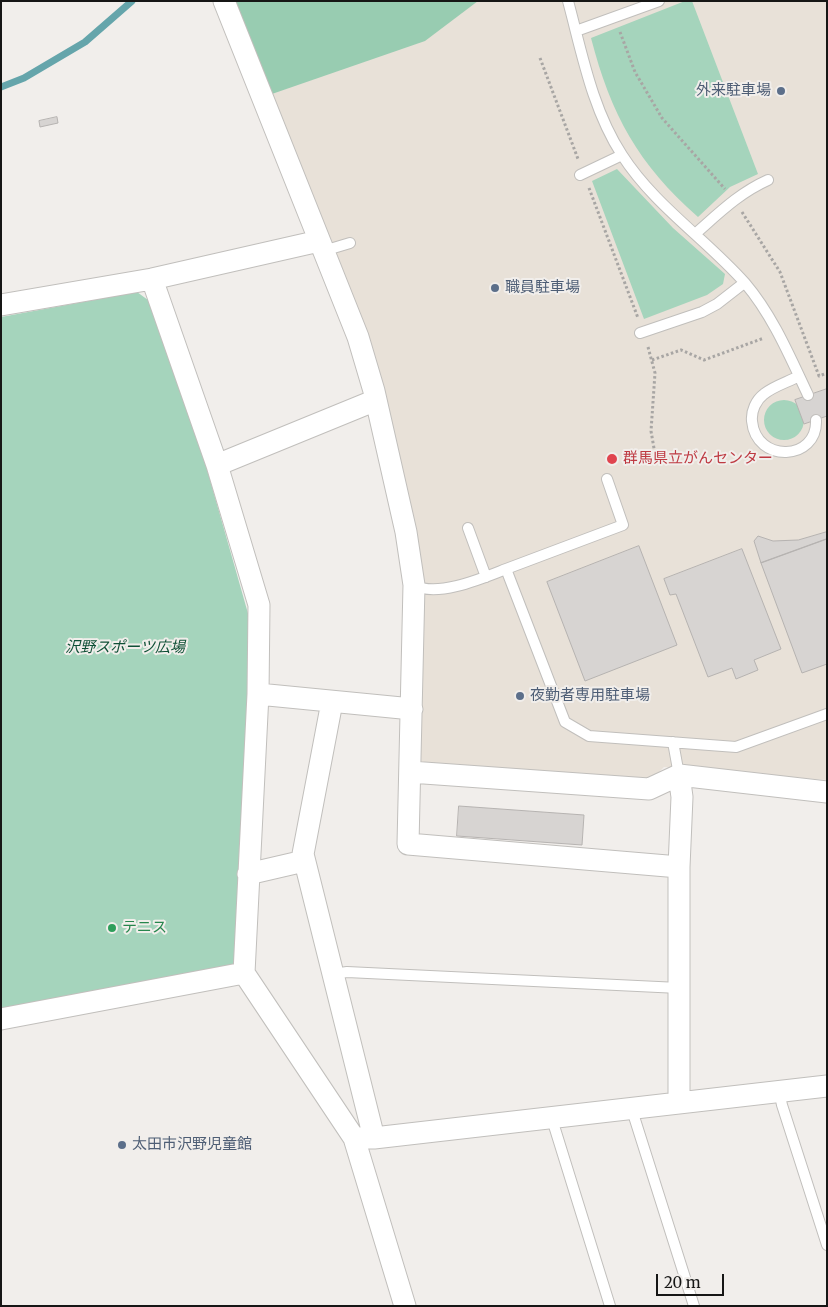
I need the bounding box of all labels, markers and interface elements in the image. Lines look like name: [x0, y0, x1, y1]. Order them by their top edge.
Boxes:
place label: 外来駐車場: [696, 82, 771, 100]
marker: 外来駐車場: [775, 85, 787, 97]
place label: 職員駐車場: [505, 279, 580, 297]
marker: 職員駐車場: [489, 282, 501, 294]
place label: 群馬県立がんセンター: [623, 450, 773, 468]
marker: 群馬県立がんセンター: [605, 452, 619, 466]
park label: 沢野スポーツ広場: [65, 639, 185, 657]
place label: 夜勤者専用駐車場: [530, 687, 650, 705]
marker: 夜勤者専用駐車場: [514, 690, 526, 702]
place label: テニス: [122, 919, 167, 937]
marker: テニス: [106, 922, 118, 934]
place label: 太田市沢野児童館: [132, 1136, 252, 1154]
marker: 太田市沢野児童館: [116, 1139, 128, 1151]
scale bar: [658, 1264, 726, 1296]
text: 20 m: [664, 1273, 701, 1292]

